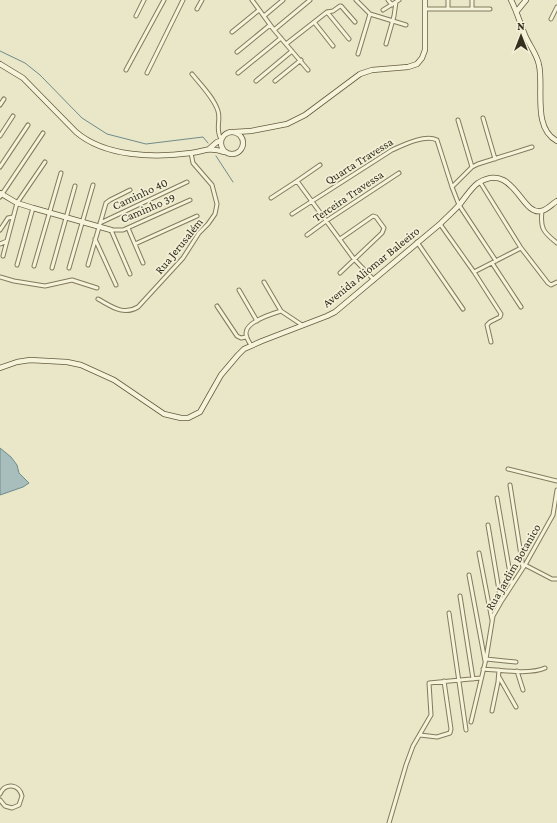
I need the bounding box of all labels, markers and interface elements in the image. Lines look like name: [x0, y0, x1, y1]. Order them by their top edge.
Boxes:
north arrow: [501, 16, 541, 56]
text: N: [517, 20, 525, 32]
street label: Quarta Travessa: [322, 134, 396, 188]
street label: Terceira Travessa: [310, 167, 386, 225]
street label: Caminho 40: [110, 175, 170, 213]
street label: Caminho 39: [118, 190, 178, 226]
street label: Rua Jerusalém: [152, 215, 206, 277]
street label: Avenida Aliomar Baleeiro: [320, 224, 422, 310]
street label: Rua Jardim Botanico: [483, 521, 543, 613]

